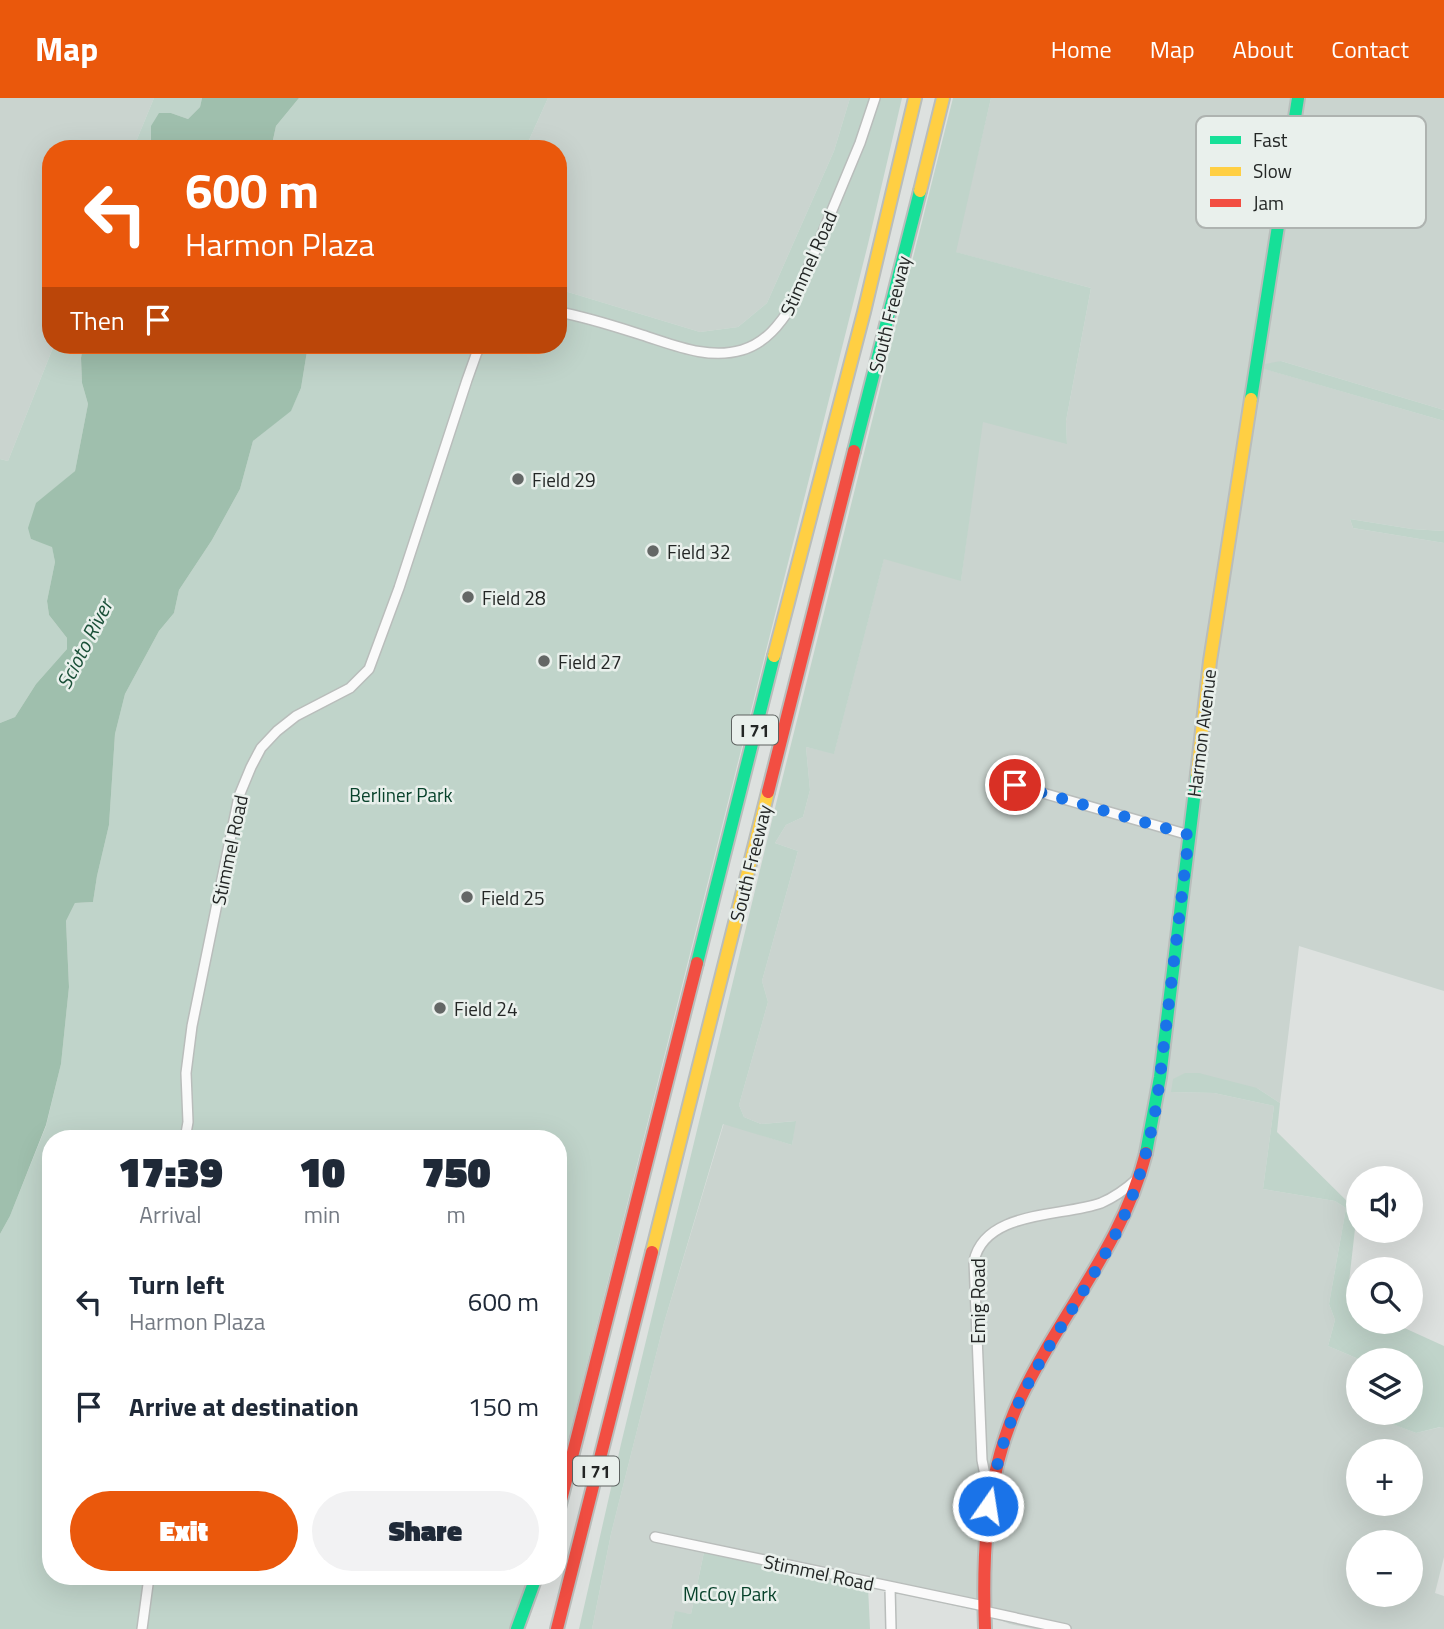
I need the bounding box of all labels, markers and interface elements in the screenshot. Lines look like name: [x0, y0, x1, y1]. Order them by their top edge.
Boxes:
text: Map: [35, 24, 98, 74]
text: Home: [1051, 31, 1112, 67]
text: Map: [1150, 31, 1195, 67]
text: About: [1233, 31, 1293, 67]
text: Contact: [1331, 31, 1409, 67]
legend: [1196, 116, 1426, 228]
text: Fast: [1253, 125, 1288, 154]
text: 600 m: [185, 152, 319, 227]
text: Slow: [1253, 156, 1292, 185]
icon: left: [70, 168, 161, 259]
text: Jam: [1253, 188, 1284, 217]
street label: Stimmel Road: [772, 206, 844, 320]
text: Harmon Plaza: [185, 220, 375, 268]
street label: South Freeway: [860, 253, 918, 375]
text: Then: [70, 301, 125, 340]
icon: arrive: [139, 301, 177, 339]
place label: Field 29: [532, 465, 596, 494]
marker: Field 29: [510, 471, 526, 487]
place label: Field 32: [667, 537, 731, 566]
marker: Field 32: [645, 543, 661, 559]
place label: Field 28: [482, 583, 546, 612]
marker: Field 28: [460, 589, 476, 605]
water label: Scioto River: [48, 591, 121, 694]
place label: Field 27: [558, 647, 622, 676]
marker: Field 27: [536, 653, 552, 669]
street label: Harmon Avenue: [1179, 667, 1223, 799]
road number: I 71: [732, 716, 778, 744]
pin: [985, 755, 1045, 815]
icon: arrive: [996, 766, 1034, 804]
park label: Berliner Park: [349, 780, 453, 809]
street label: Stimmel Road: [203, 792, 255, 908]
street label: South Freeway: [721, 802, 779, 924]
place label: Field 25: [481, 883, 545, 912]
marker: Field 25: [459, 889, 475, 905]
place label: Field 24: [454, 994, 518, 1023]
marker: Field 24: [432, 1000, 448, 1016]
text: 17:39: [118, 1139, 223, 1203]
text: 10: [299, 1139, 345, 1203]
text: 750: [421, 1139, 491, 1203]
map controls: [1346, 1166, 1423, 1607]
button: sound: [1346, 1166, 1423, 1243]
text: Arrival: [139, 1197, 202, 1232]
text: min: [304, 1197, 340, 1232]
text: m: [446, 1197, 466, 1232]
button: search: [1346, 1257, 1423, 1334]
street label: Emig Road: [963, 1258, 992, 1344]
text: Turn left: [129, 1265, 224, 1304]
text: 600 m: [468, 1282, 539, 1321]
icon: left: [70, 1283, 108, 1321]
text: Harmon Plaza: [129, 1304, 265, 1339]
button: layers: [1346, 1348, 1423, 1425]
text: Arrive at destination: [129, 1387, 359, 1426]
text: 150 m: [468, 1387, 539, 1426]
icon: arrive: [70, 1388, 108, 1426]
button: +: [1346, 1439, 1423, 1516]
road number: I 71: [573, 1456, 619, 1486]
position arrow: [951, 1469, 1025, 1543]
button: Exit: [70, 1491, 298, 1571]
button: Share: [312, 1491, 539, 1571]
button: −: [1346, 1530, 1423, 1607]
street label: Stimmel Road: [761, 1546, 877, 1598]
park label: McCoy Park: [683, 1579, 777, 1608]

